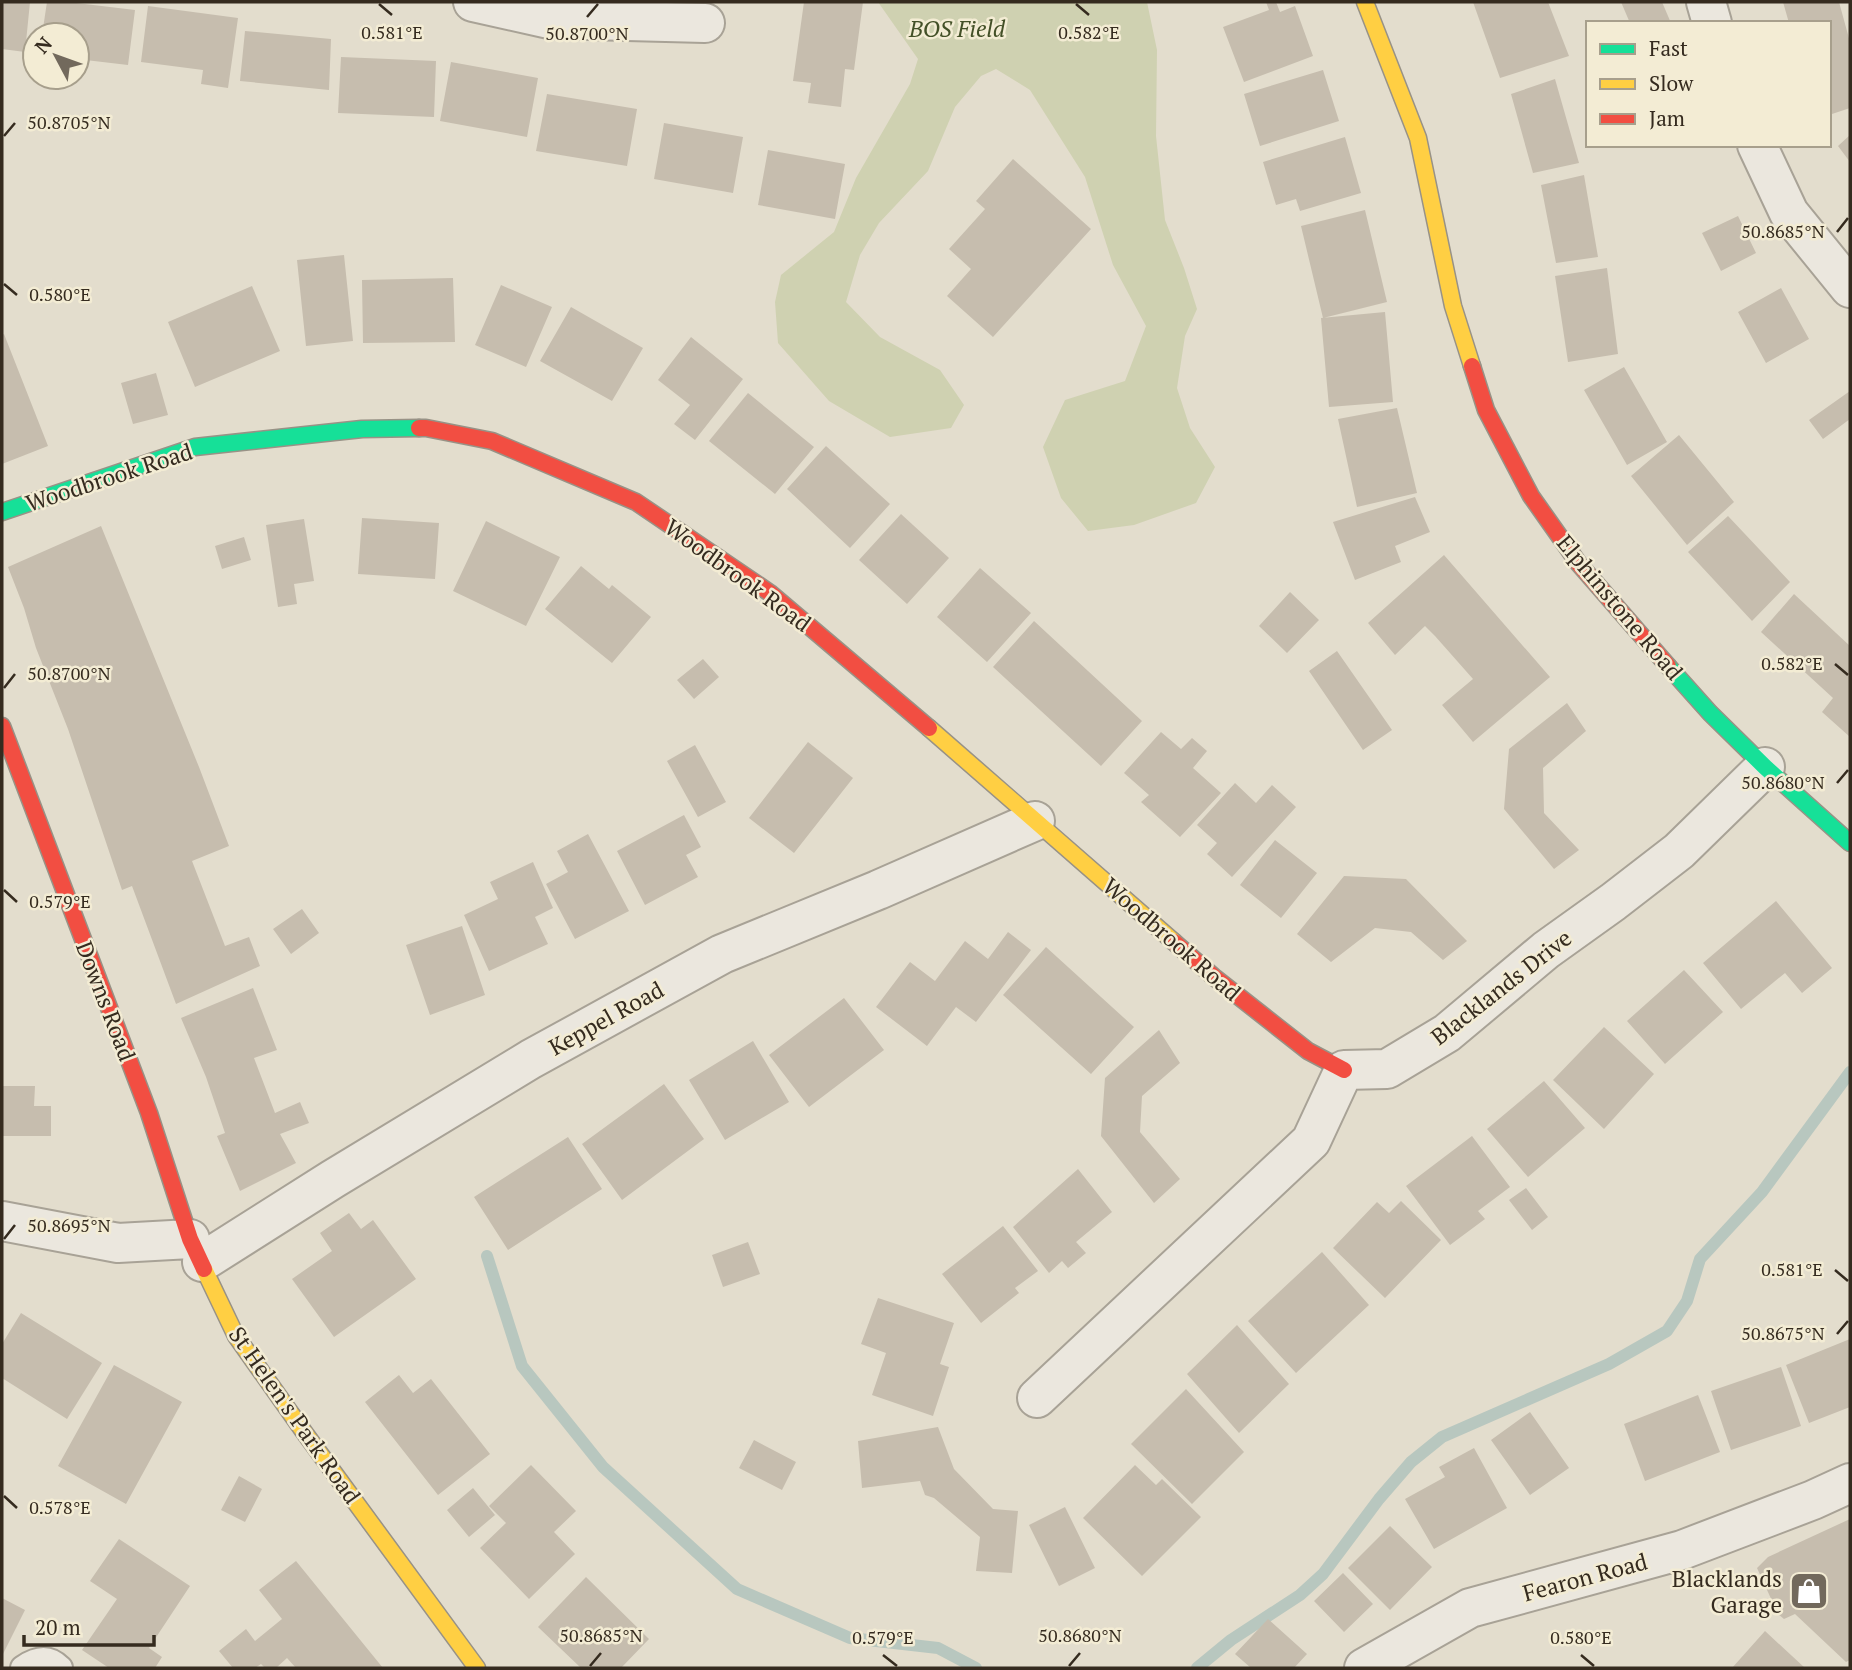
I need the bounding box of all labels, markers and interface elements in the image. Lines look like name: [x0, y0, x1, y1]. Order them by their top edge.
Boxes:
park label: BOS Field: [908, 13, 1006, 44]
text: 0.581°E: [361, 20, 423, 44]
text: 0.582°E: [1058, 20, 1120, 44]
north arrow: [21, 21, 91, 91]
text: 50.8700°N: [545, 21, 629, 45]
legend: [1586, 21, 1831, 147]
text: N: [29, 30, 57, 58]
text: Fast: [1649, 34, 1688, 62]
text: Slow: [1649, 69, 1694, 97]
text: Jam: [1649, 104, 1685, 132]
text: 50.8705°N: [27, 110, 111, 134]
text: 50.8685°N: [1741, 219, 1825, 243]
text: 0.580°E: [29, 282, 91, 306]
street label: Woodbrook Road: [22, 435, 197, 519]
street label: Woodbrook Road: [659, 511, 818, 639]
street label: Elphinstone Road: [1550, 528, 1690, 686]
text: 0.582°E: [1761, 651, 1823, 675]
text: 50.8700°N: [27, 661, 111, 685]
text: 50.8680°N: [1741, 770, 1825, 794]
street label: Woodbrook Road: [1096, 870, 1248, 1008]
text: 0.579°E: [29, 889, 91, 913]
street label: Blacklands Drive: [1424, 922, 1578, 1052]
street label: Downs Road: [69, 937, 143, 1066]
street label: Keppel Road: [543, 974, 669, 1062]
text: 50.8695°N: [27, 1213, 111, 1237]
text: 0.581°E: [1761, 1257, 1823, 1281]
street label: St Helen's Park Road: [222, 1320, 368, 1510]
text: 50.8675°N: [1741, 1321, 1825, 1345]
text: 0.578°E: [29, 1495, 91, 1519]
street label: Fearon Road: [1519, 1545, 1651, 1609]
place label: Blacklands Garage: [1672, 1563, 1782, 1620]
shop icon: Blacklands Garage: [1788, 1570, 1830, 1612]
scale bar: [24, 1604, 154, 1648]
text: 20 m: [35, 1613, 81, 1641]
text: 50.8685°N: [559, 1623, 643, 1647]
text: 50.8680°N: [1038, 1623, 1122, 1647]
text: 0.579°E: [852, 1625, 914, 1649]
text: 0.580°E: [1550, 1625, 1612, 1649]

